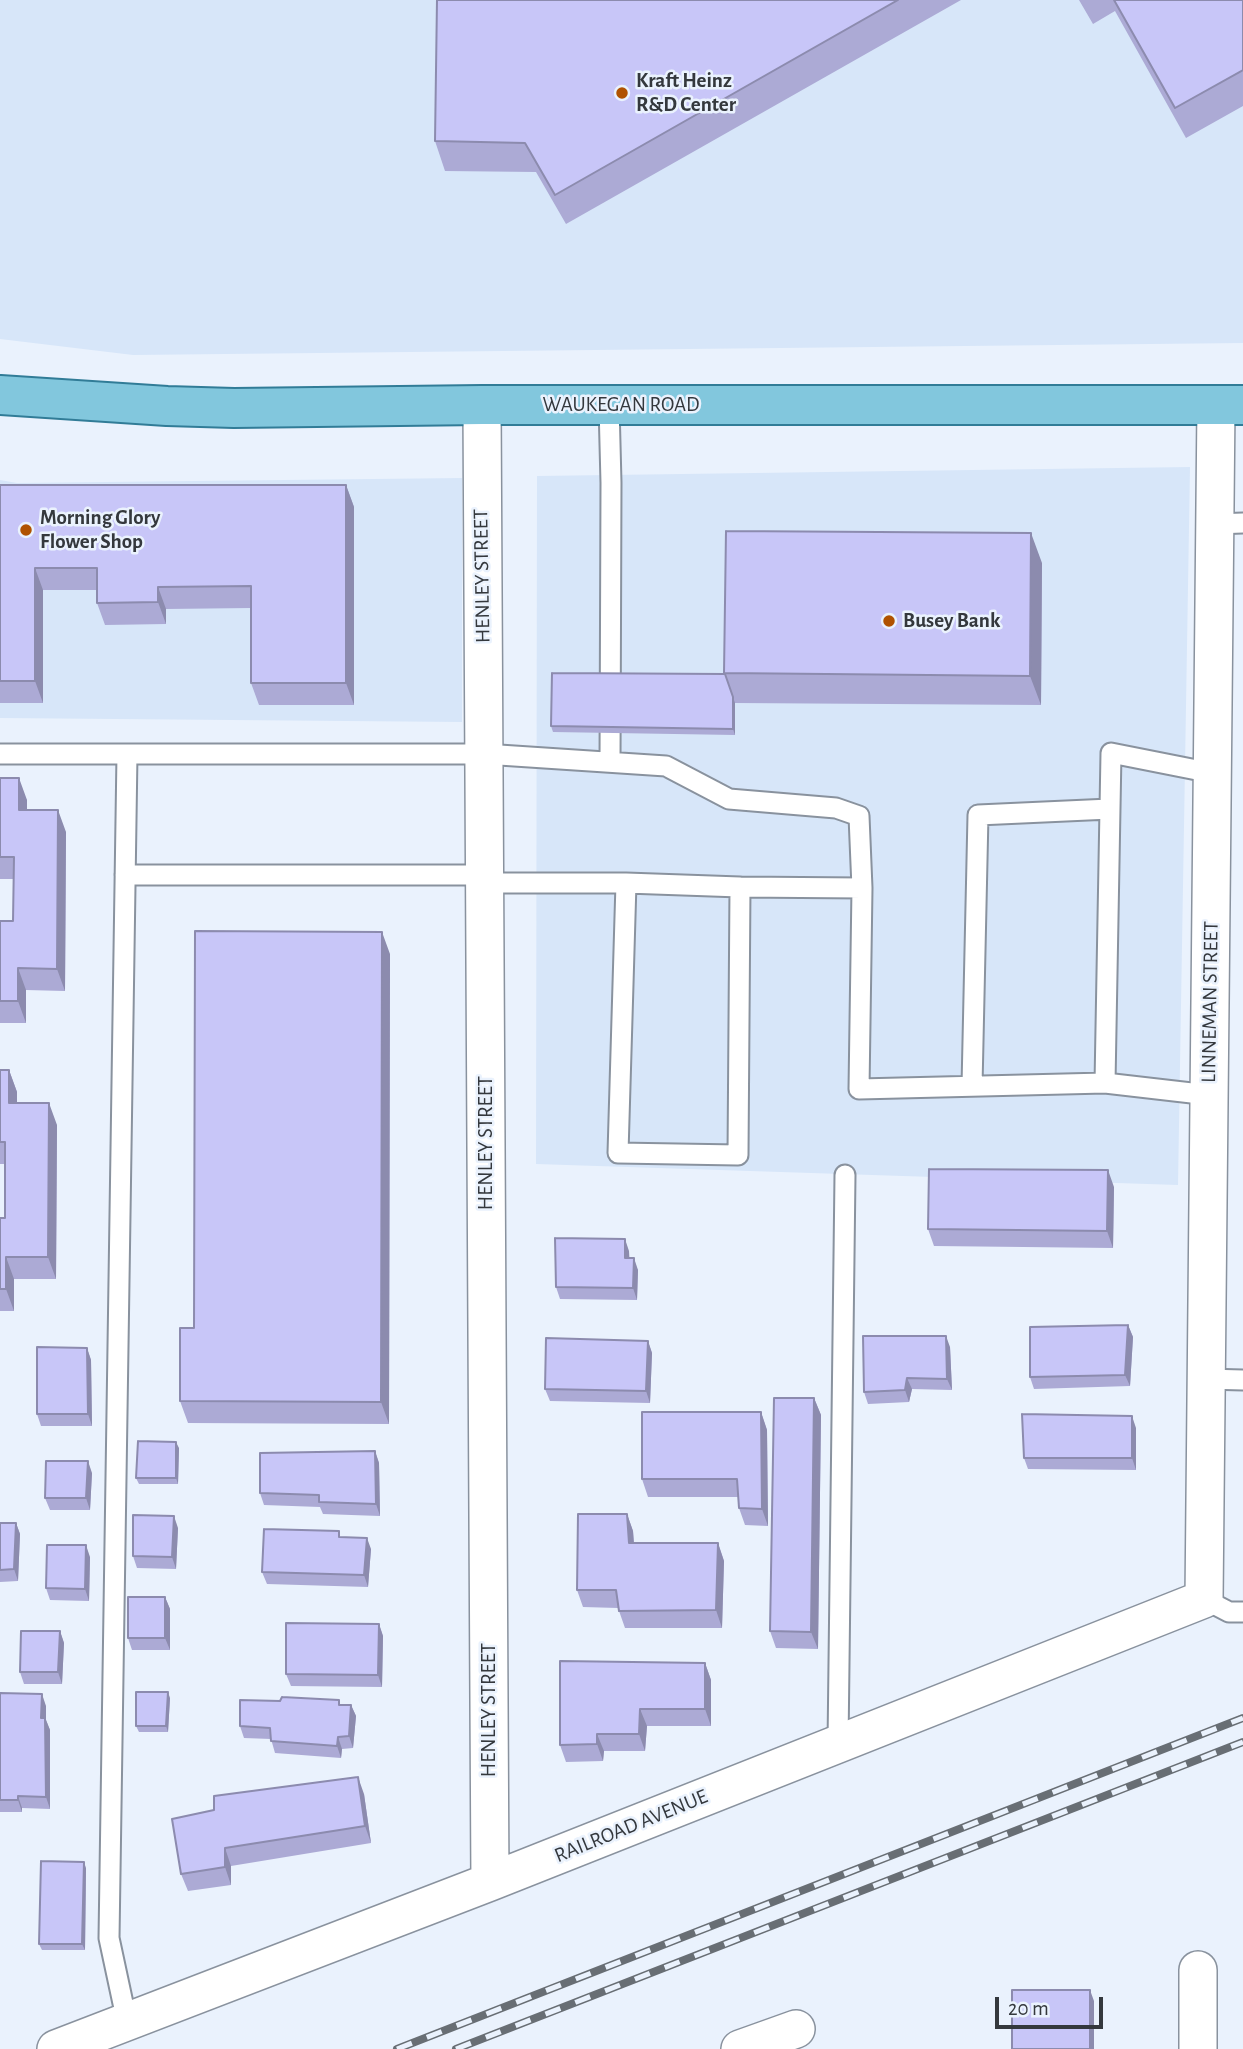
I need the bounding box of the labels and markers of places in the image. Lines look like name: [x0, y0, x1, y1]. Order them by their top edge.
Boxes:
place label: Kraft Heinz R&D Center: [636, 68, 736, 118]
marker: Kraft Heinz R&D Center: [614, 85, 630, 101]
place label: Morning Glory Flower Shop: [40, 505, 160, 555]
marker: Morning Glory Flower Shop: [18, 522, 34, 538]
place label: Busey Bank: [903, 608, 1000, 634]
marker: Busey Bank: [881, 613, 897, 629]

